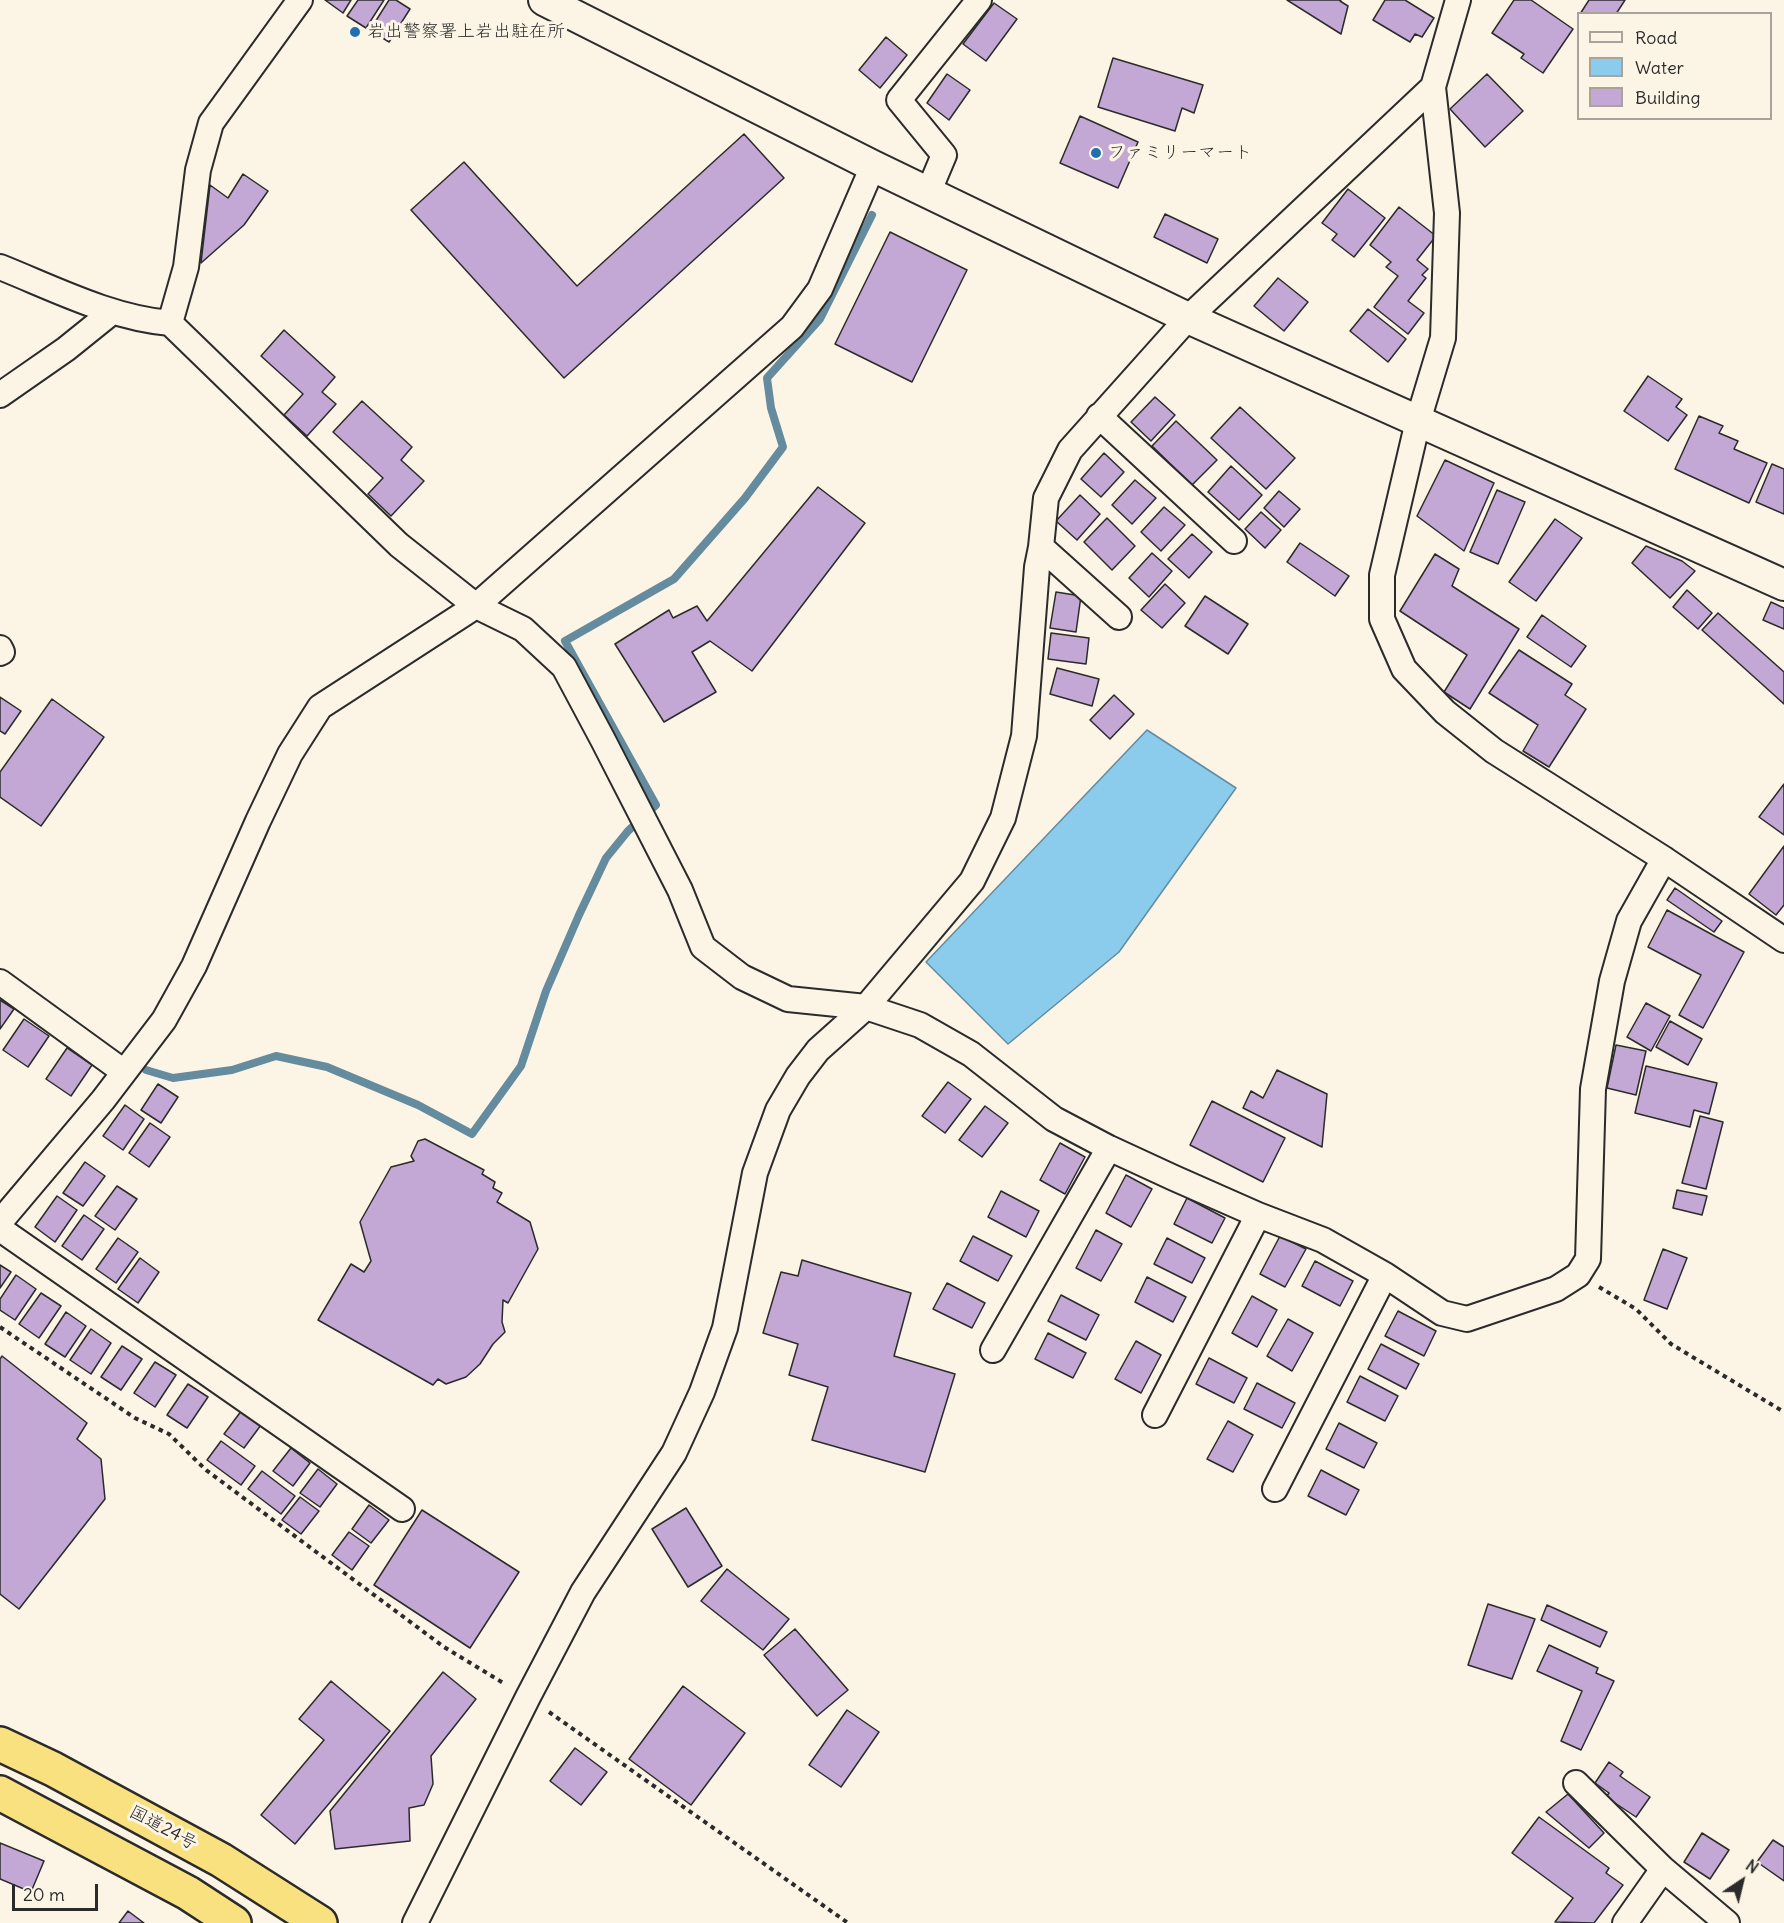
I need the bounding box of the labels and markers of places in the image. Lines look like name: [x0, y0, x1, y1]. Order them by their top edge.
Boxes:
place label: 岩出警察署上岩出駐在所: [367, 21, 565, 43]
marker: 岩出警察署上岩出駐在所: [348, 25, 362, 39]
place label: ファミリーマート: [1108, 142, 1252, 164]
marker: ファミリーマート: [1089, 146, 1103, 160]

